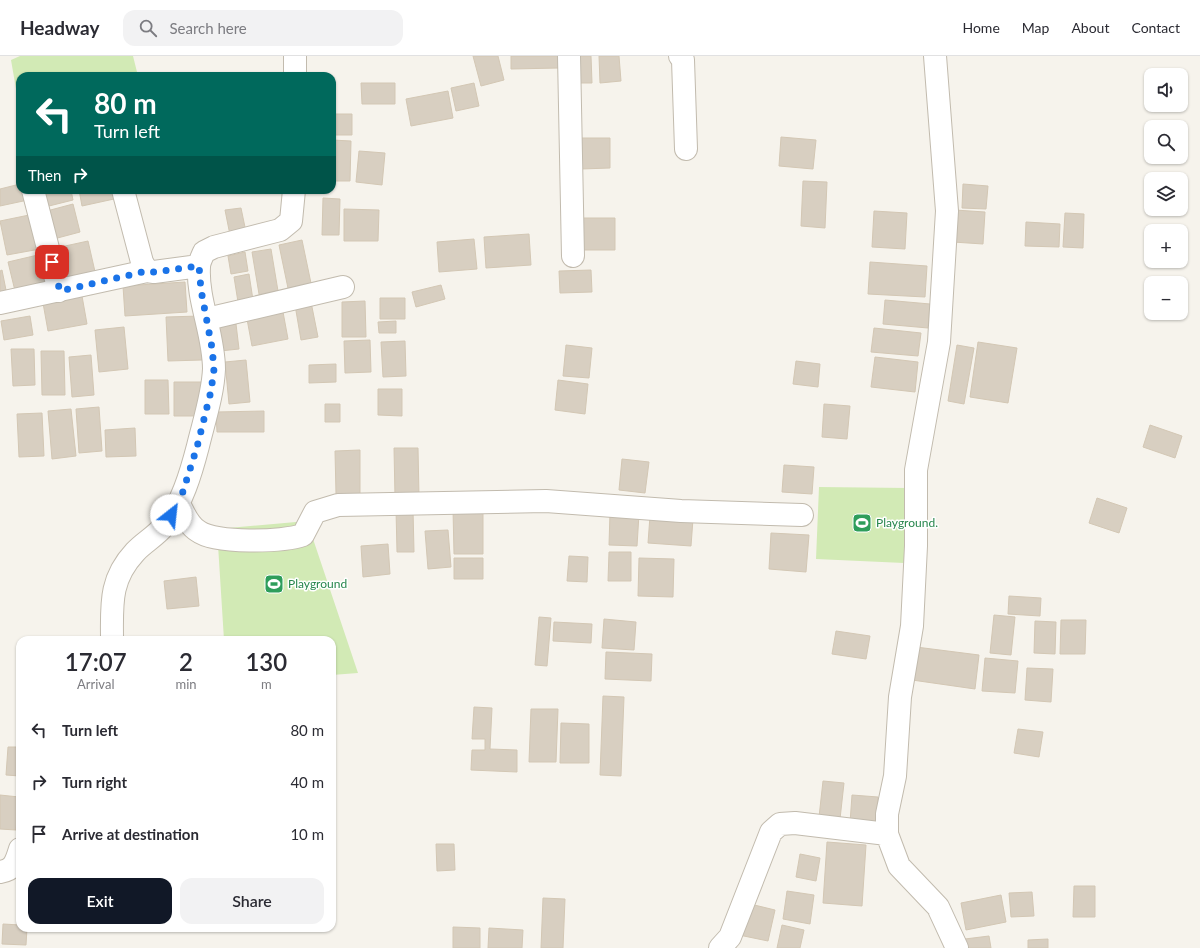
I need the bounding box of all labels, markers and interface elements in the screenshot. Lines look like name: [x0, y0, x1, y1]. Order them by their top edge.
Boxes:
search box: [123, 10, 403, 46]
text: Headway: [20, 16, 99, 39]
icon: search: [137, 17, 159, 39]
text: Search here: [169, 19, 247, 37]
text: Home: [962, 19, 1000, 36]
text: Map: [1022, 19, 1049, 36]
text: About: [1071, 19, 1109, 36]
text: Contact: [1131, 19, 1180, 36]
map controls: [1144, 68, 1188, 320]
button: sound: [1144, 68, 1188, 112]
text: 80 m: [94, 86, 157, 120]
icon: left: [28, 88, 80, 140]
text: Turn left: [94, 120, 160, 142]
button: search: [1144, 120, 1188, 164]
icon: right: [69, 164, 91, 186]
text: Then: [28, 166, 61, 184]
button: layers: [1144, 172, 1188, 216]
button: +: [1144, 224, 1188, 268]
pin: [35, 245, 69, 279]
icon: arrive: [41, 251, 63, 273]
button: −: [1144, 276, 1188, 320]
position arrow: [150, 494, 192, 536]
sports icon: Playground.: [851, 512, 873, 534]
place label: Playground.: [876, 515, 938, 530]
sports icon: Playground: [263, 573, 285, 595]
place label: Playground: [288, 576, 347, 591]
text: 17:07: [65, 647, 127, 676]
text: 2: [179, 647, 193, 676]
text: 130: [245, 647, 287, 676]
text: Arrival: [77, 676, 114, 692]
text: min: [175, 676, 197, 692]
text: m: [261, 676, 272, 692]
icon: left: [28, 719, 50, 741]
text: Turn left: [62, 721, 118, 739]
text: 80 m: [290, 721, 324, 739]
icon: right: [28, 771, 50, 793]
text: Turn right: [62, 773, 127, 791]
text: 40 m: [290, 773, 324, 791]
icon: arrive: [28, 823, 50, 845]
text: Arrive at destination: [62, 825, 199, 843]
text: 10 m: [290, 825, 324, 843]
button: Exit: [28, 878, 172, 924]
button: Share: [180, 878, 324, 924]

